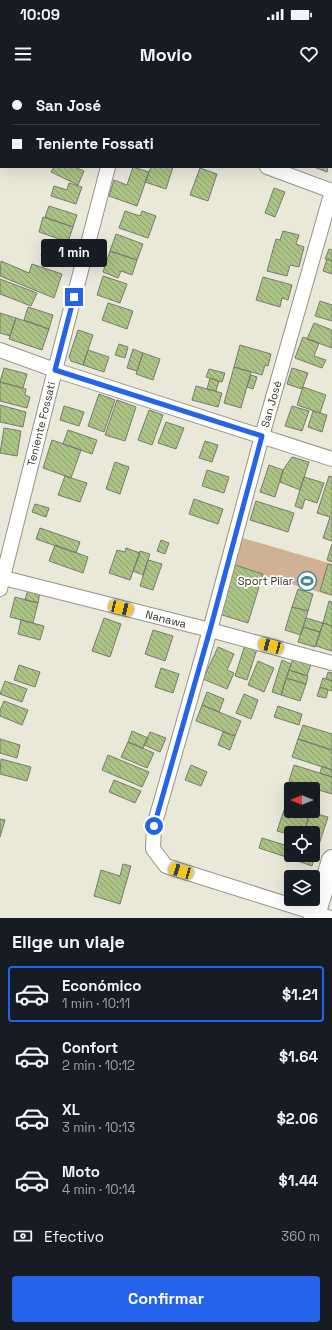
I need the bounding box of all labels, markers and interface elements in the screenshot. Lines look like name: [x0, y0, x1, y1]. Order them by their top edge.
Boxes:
text: 10:09: [20, 5, 60, 24]
icon: menu: [12, 43, 34, 65]
text: Movio: [140, 43, 192, 66]
icon: heart: [298, 43, 320, 65]
text: San José: [36, 96, 101, 115]
text: Teniente Fossati: [36, 134, 154, 153]
callout: 1 min: [41, 239, 107, 267]
text: 1 min: [58, 244, 90, 261]
route end: [65, 288, 83, 306]
street label: San José: [258, 379, 284, 429]
street label: Teniente Fossati: [24, 380, 58, 468]
sports icon: Sport Pilar: [296, 570, 318, 592]
place label: Sport Pilar: [238, 574, 293, 588]
car: [108, 599, 134, 617]
street label: Nanawa: [144, 607, 189, 631]
car: [258, 637, 284, 655]
north arrow: [284, 782, 320, 818]
map controls: [284, 782, 320, 906]
route start: [145, 817, 163, 835]
button: locate: [284, 826, 320, 862]
car: [168, 862, 194, 880]
button: layers: [284, 870, 320, 906]
text: Elige un viaje: [12, 930, 125, 953]
icon: car: [14, 976, 50, 1012]
text: Económico: [62, 976, 141, 995]
text: $1.21: [282, 985, 318, 1004]
text: 1 min · 10:11: [62, 995, 130, 1012]
icon: car: [14, 1038, 50, 1074]
text: Confort: [62, 1038, 118, 1057]
text: $1.64: [279, 1047, 318, 1066]
text: 2 min · 10:12: [62, 1057, 135, 1074]
icon: car: [14, 1100, 50, 1136]
text: XL: [62, 1100, 80, 1119]
text: $2.06: [277, 1109, 318, 1128]
text: 3 min · 10:13: [62, 1119, 135, 1136]
icon: car: [14, 1162, 50, 1198]
text: Moto: [62, 1162, 100, 1181]
text: $1.44: [279, 1171, 318, 1190]
text: 4 min · 10:14: [62, 1181, 136, 1198]
icon: cash: [12, 1225, 34, 1247]
text: Efectivo: [44, 1227, 104, 1246]
text: 360 m: [281, 1228, 320, 1245]
button: Confirmar: [12, 1276, 320, 1322]

